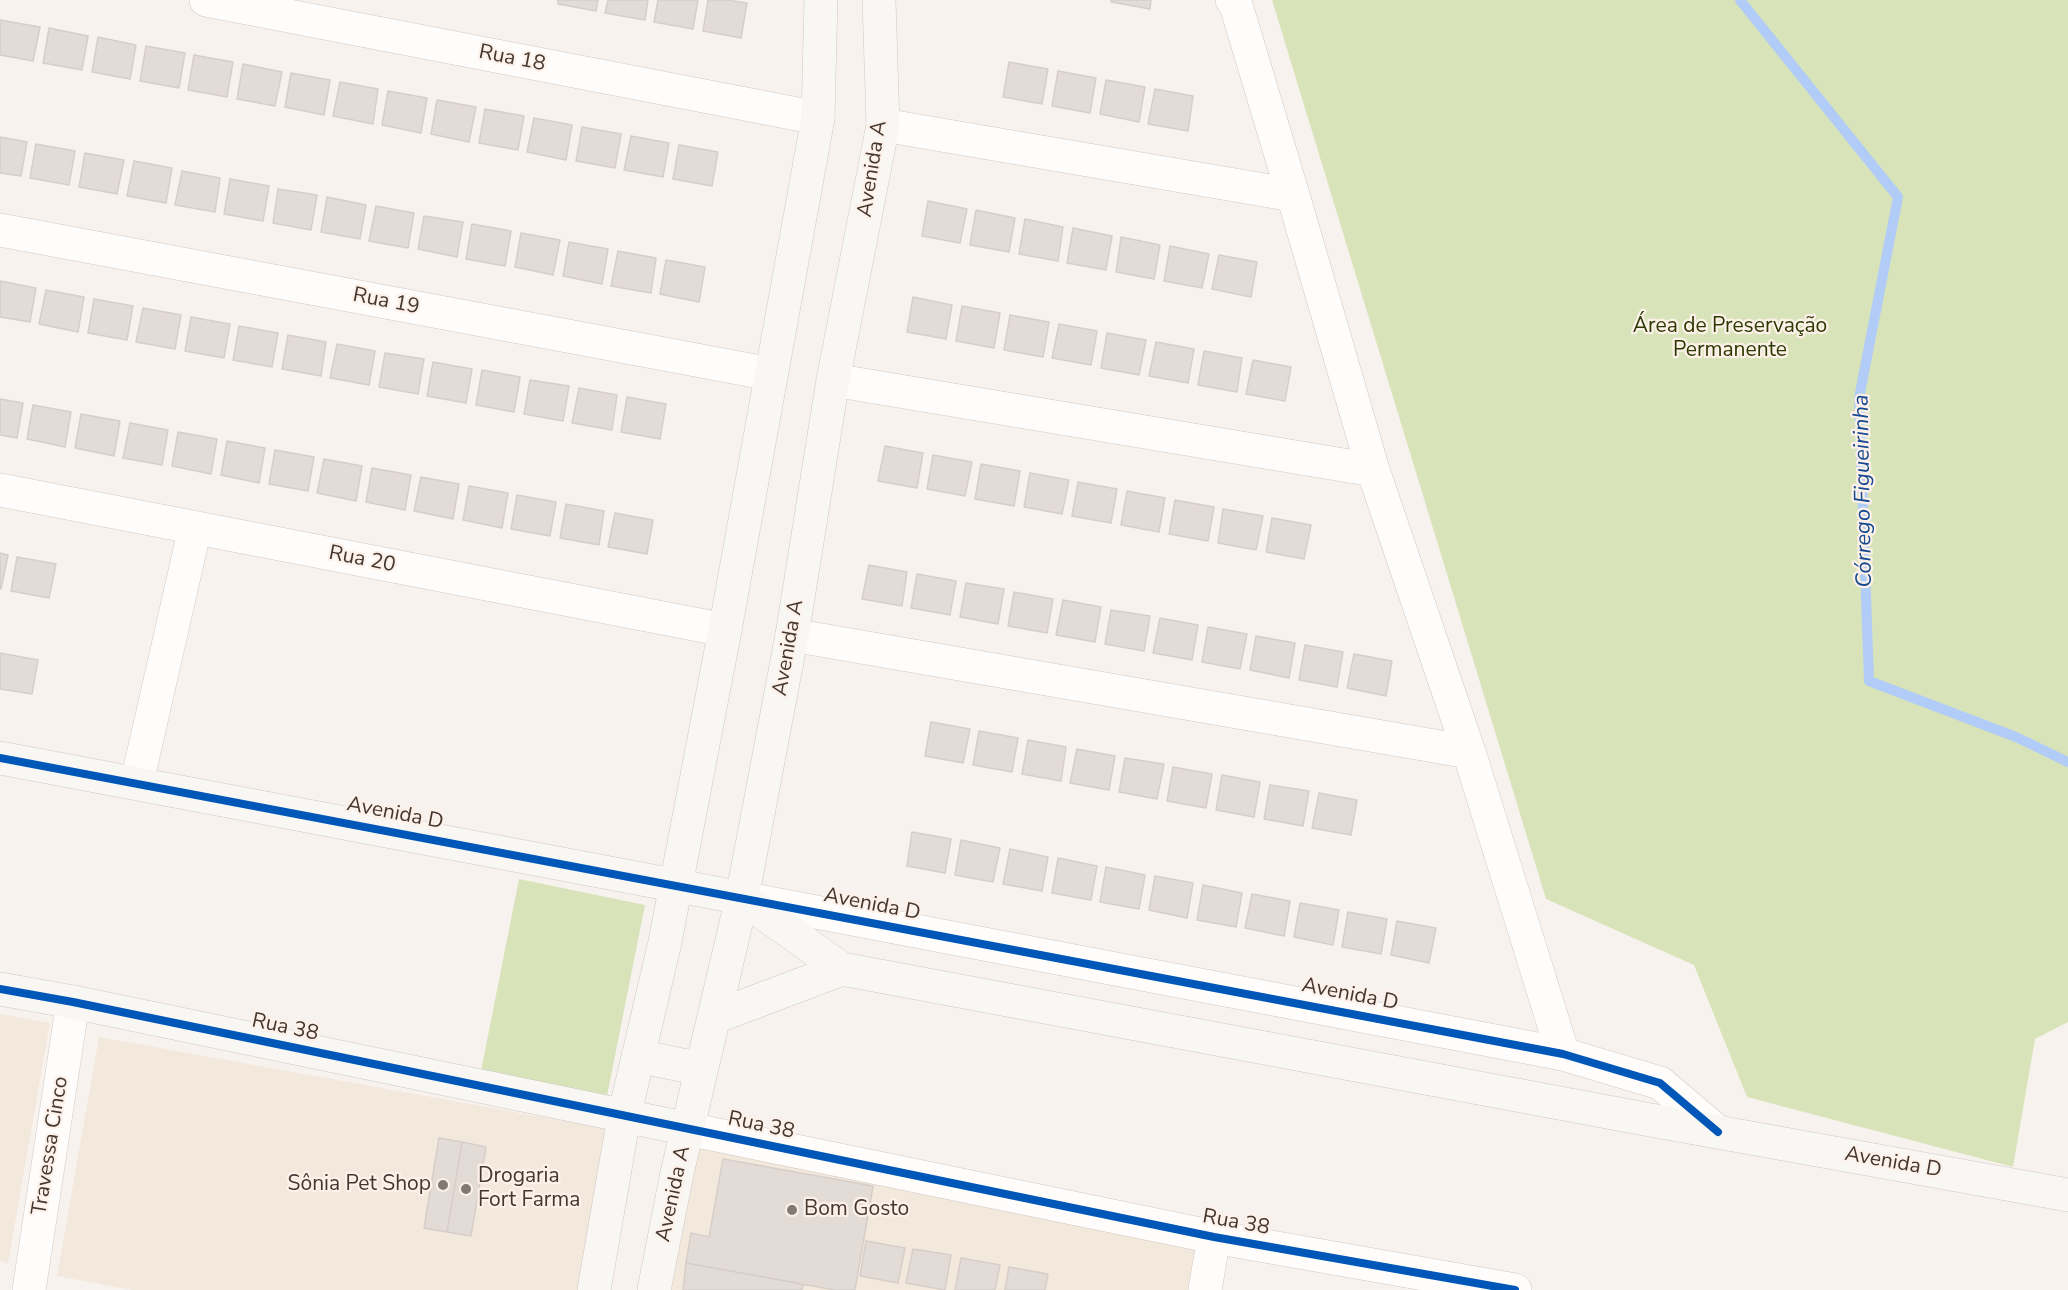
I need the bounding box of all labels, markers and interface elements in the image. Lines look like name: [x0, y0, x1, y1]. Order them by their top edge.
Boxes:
street label: Rua 18: [476, 40, 548, 78]
street label: Avenida A: [853, 119, 893, 219]
street label: Rua 19: [350, 283, 422, 321]
park label: Área de Preservação Permanente: [1633, 314, 1827, 364]
water label: Córrego Figueirinha: [1849, 394, 1879, 588]
street label: Rua 20: [326, 541, 398, 579]
street label: Avenida A: [768, 598, 810, 698]
street label: Avenida D: [345, 792, 445, 836]
street label: Avenida D: [822, 883, 922, 927]
street label: Avenida D: [1300, 973, 1400, 1017]
street label: Rua 38: [249, 1009, 321, 1047]
street label: Travessa Cinco: [28, 1075, 74, 1217]
street label: Rua 38: [725, 1107, 797, 1145]
street label: Avenida D: [1843, 1142, 1943, 1184]
street label: Avenida A: [652, 1144, 696, 1244]
place label: Drogaria Fort Farma: [478, 1164, 580, 1214]
place label: Sônia Pet Shop: [288, 1172, 431, 1198]
marker: Sônia Pet Shop: [436, 1178, 450, 1192]
marker: Drogaria Fort Farma: [459, 1182, 473, 1196]
place label: Bom Gosto: [804, 1197, 909, 1223]
marker: Bom Gosto: [785, 1203, 799, 1217]
street label: Rua 38: [1201, 1205, 1271, 1241]

